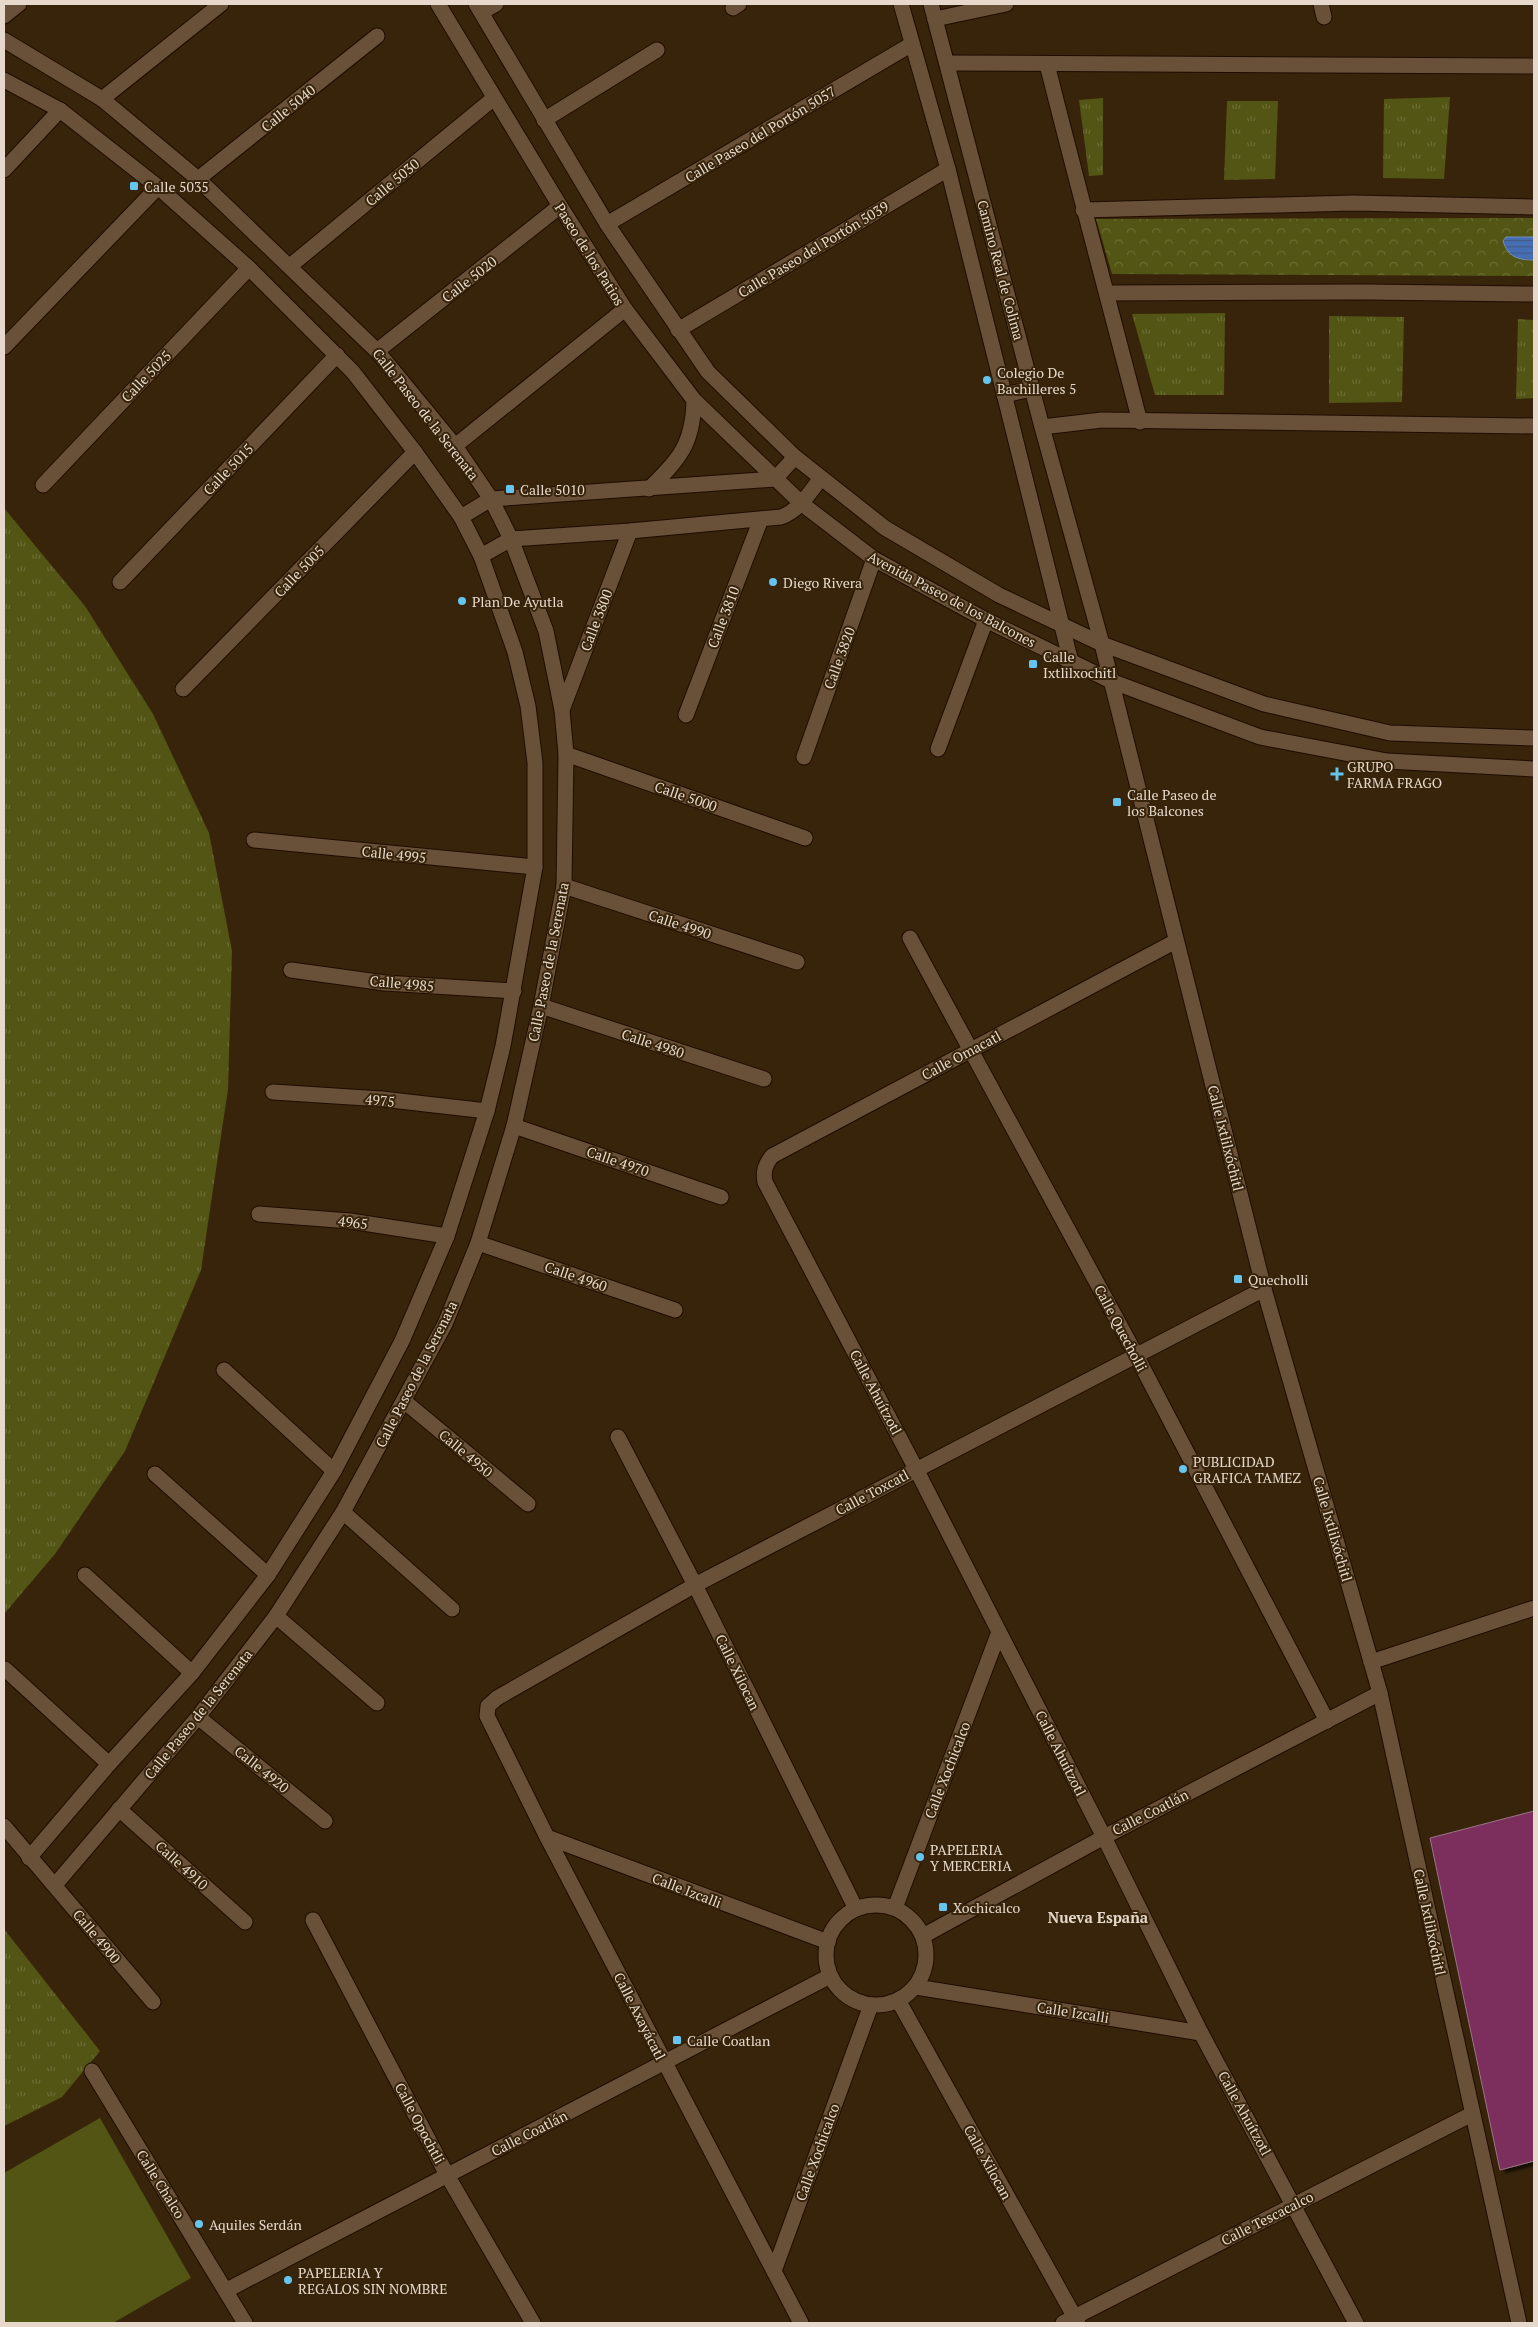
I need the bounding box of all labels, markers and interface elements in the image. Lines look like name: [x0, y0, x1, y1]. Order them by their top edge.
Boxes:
street label: Calle 5040: [257, 80, 319, 136]
street label: Calle Paseo del Portón 5057: [681, 81, 839, 187]
street label: Calle 5030: [361, 154, 423, 210]
place label: Calle 5035: [144, 177, 209, 196]
marker: Calle 5035: [128, 180, 140, 192]
street label: Calle Paseo del Portón 5039: [734, 196, 892, 302]
street label: Camino Real de Colima: [973, 198, 1029, 342]
street label: Paseo de los Patios: [551, 199, 629, 309]
street label: Calle 5020: [438, 252, 500, 306]
street label: Calle Paseo de la Serenata: [369, 344, 483, 484]
street label: Calle 5025: [117, 346, 175, 406]
place label: Colegio De Bachilleres 5: [997, 363, 1076, 398]
marker: Colegio De Bachilleres 5: [981, 374, 993, 386]
street label: Calle 5015: [199, 439, 257, 499]
place label: Calle 5010: [520, 480, 585, 499]
marker: Calle 5010: [504, 483, 516, 495]
street label: Calle 5005: [270, 541, 328, 601]
street label: Avenida Paseo de los Balcones: [865, 547, 1039, 651]
place label: Diego Rivera: [783, 573, 862, 592]
marker: Diego Rivera: [767, 576, 779, 588]
street label: Calle 3810: [703, 583, 743, 651]
street label: Calle 3800: [576, 586, 616, 654]
place label: Plan De Ayutla: [472, 592, 564, 611]
marker: Plan De Ayutla: [456, 595, 468, 607]
street label: Calle 3820: [819, 624, 859, 692]
place label: Calle Ixtlilxochitl: [1043, 647, 1116, 682]
marker: Calle Ixtlilxochitl: [1027, 658, 1039, 670]
place label: GRUPO FARMA FRAGO: [1347, 757, 1442, 792]
marker: GRUPO FARMA FRAGO: [1331, 768, 1343, 780]
street label: Calle 5000: [652, 776, 720, 816]
place label: Calle Paseo de los Balcones: [1127, 785, 1216, 820]
marker: Calle Paseo de los Balcones: [1111, 796, 1123, 808]
street label: Calle 4995: [361, 841, 427, 867]
street label: Calle Paseo de la Serenata: [523, 881, 573, 1043]
street label: Calle 4990: [646, 905, 714, 943]
street label: Calle 4985: [369, 971, 435, 995]
street label: Calle 4980: [619, 1024, 687, 1062]
street label: Calle Omacatl: [918, 1026, 1004, 1084]
street label: Calle Ixtlilxóchitl: [1204, 1083, 1248, 1193]
street label: 4975: [364, 1089, 396, 1111]
street label: Calle 4970: [584, 1141, 652, 1181]
street label: 4965: [337, 1211, 369, 1233]
street label: Calle 4960: [542, 1256, 610, 1296]
place label: Quecholli: [1248, 1270, 1309, 1289]
marker: Quecholli: [1232, 1273, 1244, 1285]
street label: Calle Quecholli: [1090, 1281, 1152, 1375]
street label: Calle Paseo de la Serenata: [371, 1297, 461, 1451]
street label: Calle Ahuítzotl: [846, 1346, 906, 1438]
street label: Calle 4950: [435, 1425, 497, 1481]
place label: PUBLICIDAD GRAFICA TAMEZ: [1193, 1452, 1301, 1487]
marker: PUBLICIDAD GRAFICA TAMEZ: [1177, 1463, 1189, 1475]
street label: Calle Toxcatl: [832, 1465, 912, 1519]
street label: Calle Ixtlilxóchitl: [1309, 1474, 1357, 1584]
street label: Calle Xilocan: [711, 1631, 765, 1714]
street label: Calle Paseo de la Serenata: [140, 1645, 256, 1783]
street label: Calle Ahuítzotl: [1031, 1707, 1091, 1799]
street label: Calle Xochicalco: [920, 1719, 974, 1821]
street label: Calle 4920: [231, 1741, 293, 1797]
street label: Calle Coatlán: [1109, 1784, 1192, 1839]
street label: Calle 4910: [152, 1836, 212, 1894]
place label: PAPELERIA Y MERCERIA: [930, 1840, 1012, 1875]
marker: PAPELERIA Y MERCERIA: [914, 1851, 926, 1863]
street label: Calle Ixtlilxóchitl: [1409, 1867, 1451, 1977]
street label: Calle Izcalli: [650, 1868, 724, 1912]
place label: Xochicalco: [953, 1898, 1020, 1917]
marker: Xochicalco: [937, 1901, 949, 1913]
street label: Calle 4900: [69, 1905, 125, 1967]
district label: Nueva España: [1048, 1907, 1149, 1927]
street label: Calle Axayácatl: [610, 1969, 670, 2063]
street label: Calle Izcalli: [1036, 1997, 1110, 2027]
place label: Calle Coatlan: [687, 2031, 771, 2050]
marker: Calle Coatlan: [671, 2034, 683, 2046]
street label: Calle Ahuítzotl: [1214, 2067, 1276, 2159]
street label: Calle Opochtli: [391, 2079, 449, 2167]
street label: Calle Xochicalco: [791, 2100, 843, 2203]
street label: Calle Coatlán: [488, 2105, 571, 2160]
street label: Calle Xilocan: [960, 2121, 1017, 2203]
street label: Calle Chalco: [132, 2146, 190, 2222]
street label: Calle Tescacalco: [1218, 2186, 1317, 2249]
place label: Aquiles Serdán: [209, 2215, 302, 2234]
marker: Aquiles Serdán: [193, 2218, 205, 2230]
place label: PAPELERIA Y REGALOS SIN NOMBRE: [298, 2263, 447, 2298]
marker: PAPELERIA Y REGALOS SIN NOMBRE: [282, 2274, 294, 2286]

